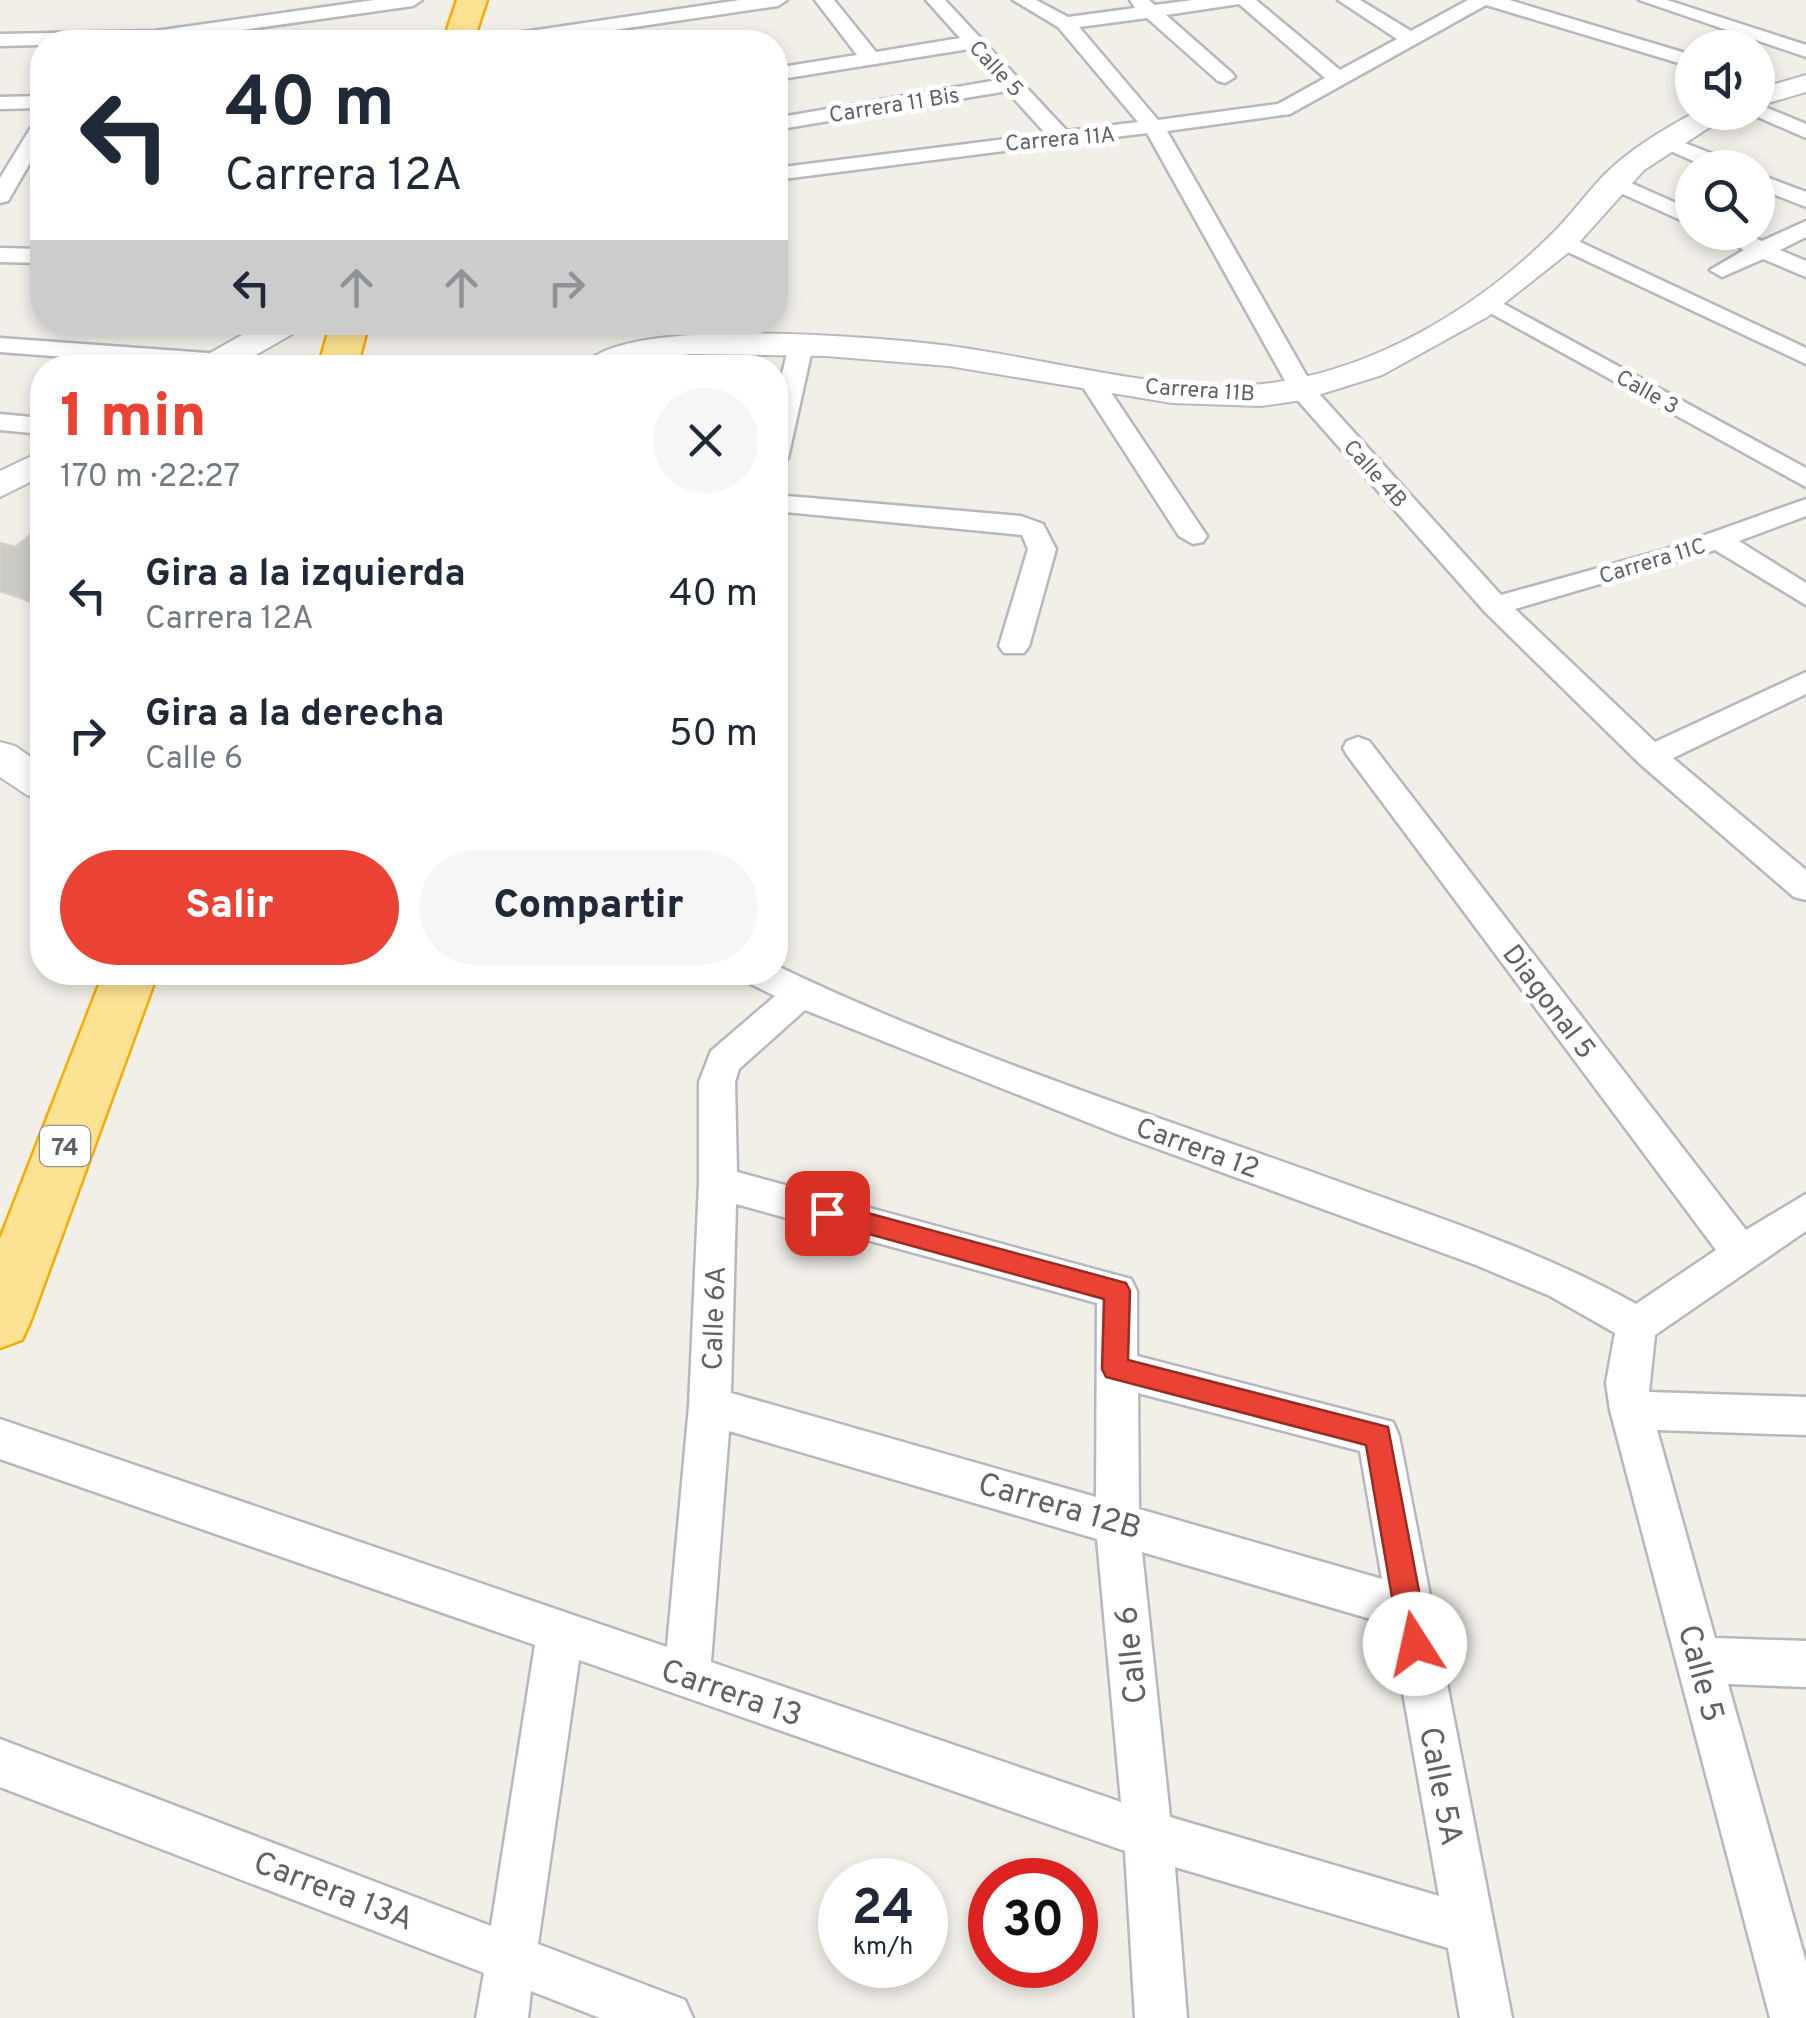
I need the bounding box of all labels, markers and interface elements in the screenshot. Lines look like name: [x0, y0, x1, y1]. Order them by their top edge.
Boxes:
map controls: [1675, 30, 1775, 250]
button: sound: [1675, 30, 1775, 130]
street label: Calle 5: [962, 36, 1028, 104]
text: 40 m: [225, 62, 395, 151]
icon: left: [60, 70, 190, 200]
street label: Carrera 11 Bis: [827, 83, 961, 130]
street label: Carrera 11A: [1004, 122, 1116, 159]
text: Carrera 12A: [225, 149, 462, 206]
button: search: [1675, 150, 1775, 250]
icon: left: [224, 260, 279, 315]
icon: ahead: [329, 260, 384, 315]
icon: ahead: [434, 260, 489, 315]
icon: right: [539, 260, 594, 315]
street label: Calle 3: [1611, 365, 1683, 421]
street label: Carrera 11B: [1144, 374, 1256, 409]
text: 1 min: [60, 382, 207, 458]
button: close: [653, 388, 758, 493]
street label: Calle 4B: [1337, 435, 1412, 514]
text: 170 m · 22:27: [60, 458, 240, 498]
street label: Carrera 11C: [1596, 533, 1709, 591]
text: Gira a la izquierda: [145, 551, 466, 600]
icon: left: [60, 568, 115, 623]
text: 40 m: [669, 571, 758, 620]
text: Carrera 12A: [145, 600, 314, 640]
text: Gira a la derecha: [145, 691, 444, 740]
icon: right: [60, 708, 115, 763]
text: 50 m: [669, 711, 758, 760]
text: Calle 6: [145, 740, 243, 780]
button: Salir: [60, 850, 399, 965]
button: Compartir: [419, 850, 758, 965]
street label: Diagonal 5: [1493, 938, 1602, 1067]
street label: Carrera 12: [1130, 1111, 1264, 1189]
road number: 74: [40, 1126, 90, 1166]
pin: [785, 1171, 870, 1256]
icon: arrive: [800, 1186, 855, 1241]
street label: Calle 6A: [696, 1265, 736, 1371]
street label: Carrera 12B: [973, 1465, 1145, 1550]
position arrow: [1363, 1592, 1467, 1696]
street label: Calle 6: [1108, 1604, 1158, 1706]
street label: Calle 5: [1667, 1621, 1731, 1727]
street label: Carrera 13: [655, 1652, 807, 1738]
street label: Calle 5A: [1408, 1724, 1470, 1849]
street label: Carrera 13A: [247, 1844, 419, 1942]
speed limit sign: 30: [968, 1858, 1098, 1988]
text: 24: [852, 1879, 914, 1942]
text: km/h: [853, 1932, 913, 1964]

